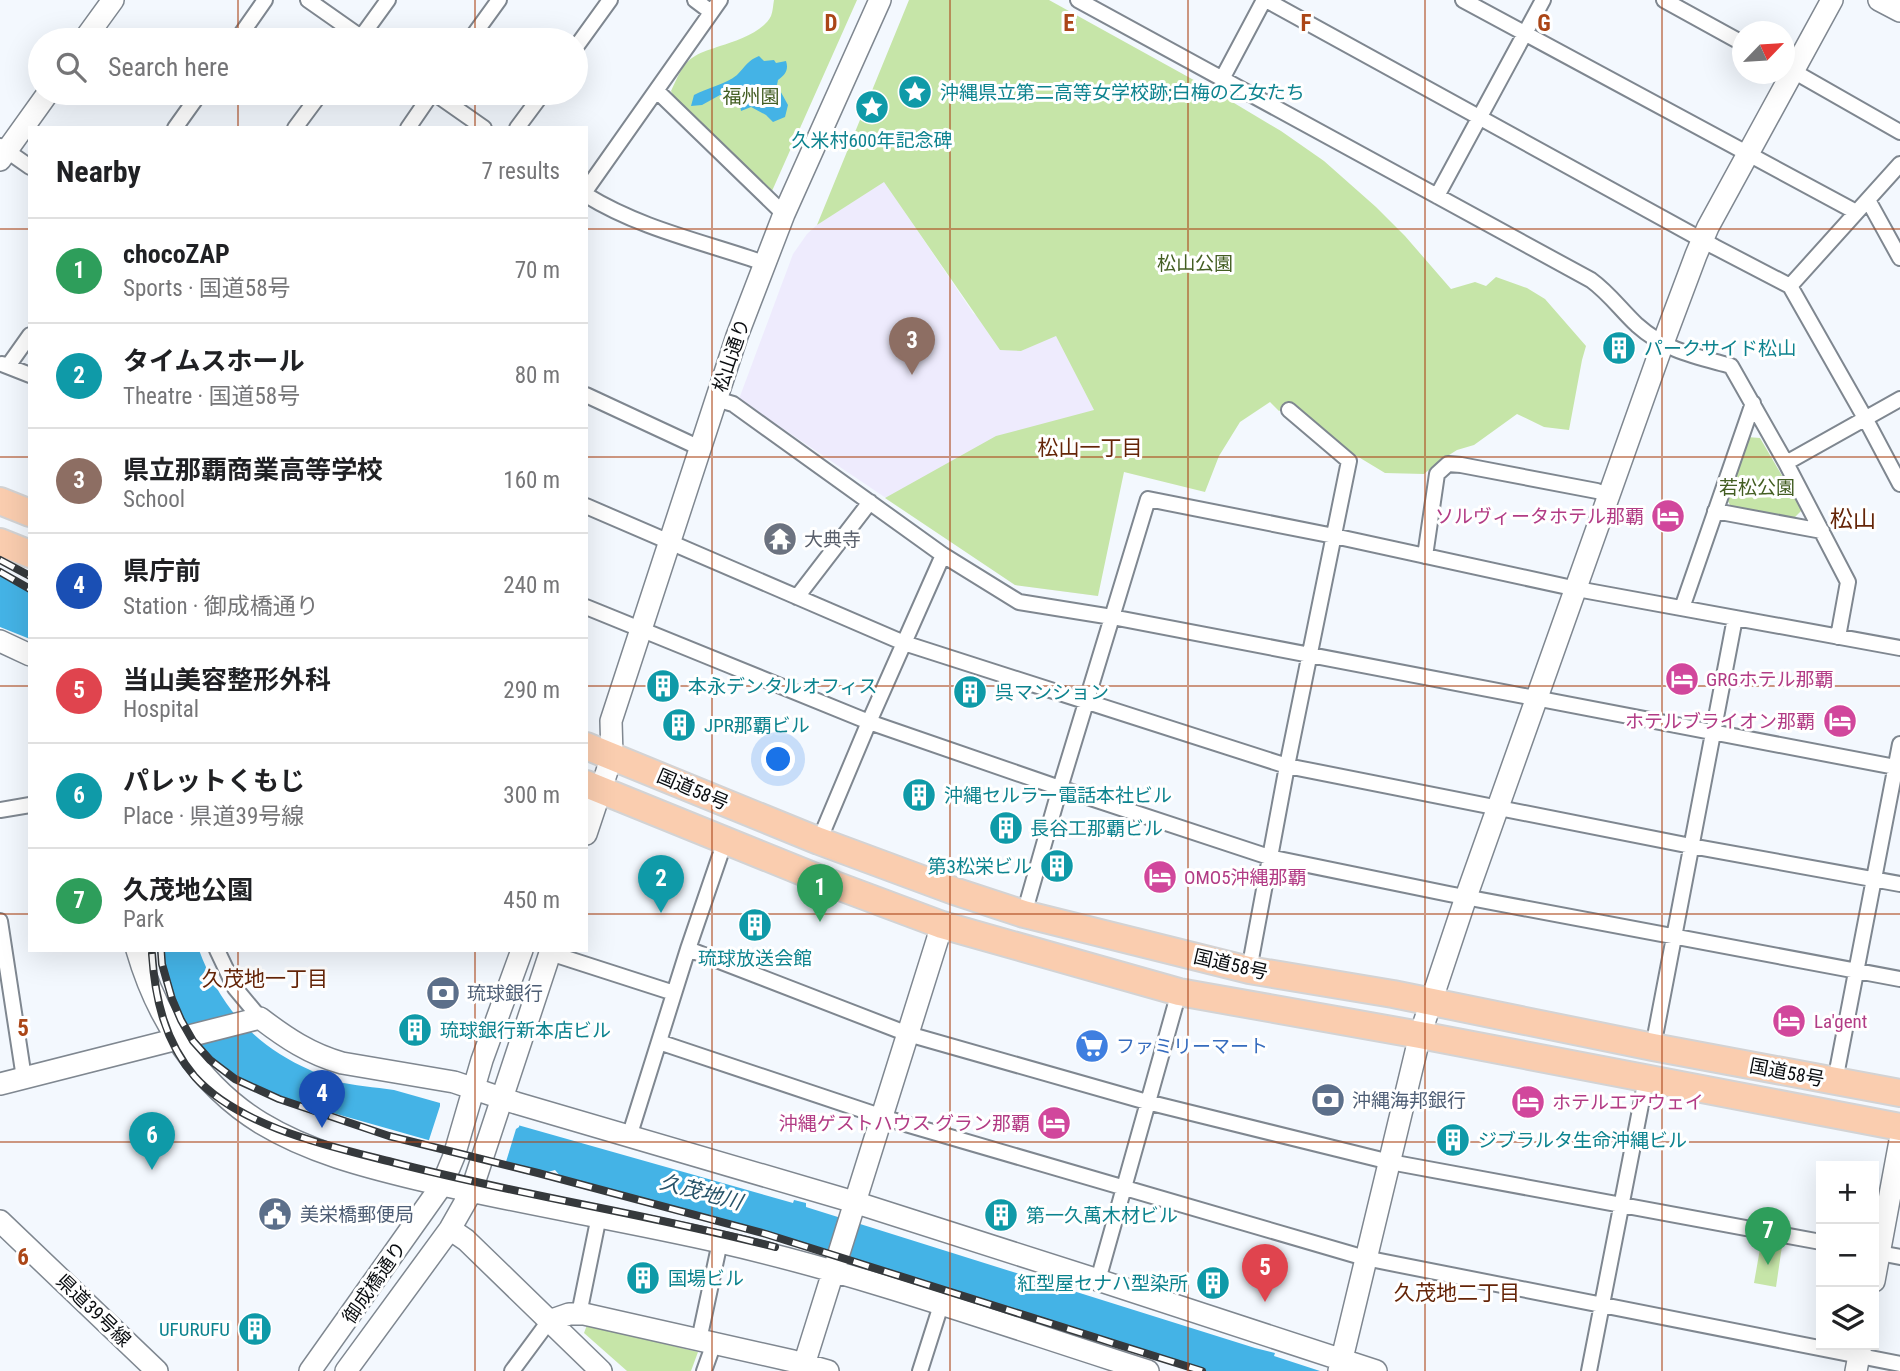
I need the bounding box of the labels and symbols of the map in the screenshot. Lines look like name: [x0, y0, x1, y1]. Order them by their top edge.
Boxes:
text: D: [825, 10, 838, 37]
text: E: [1063, 10, 1075, 37]
text: F: [1301, 10, 1312, 37]
text: G: [1537, 10, 1551, 37]
north arrow: [1732, 21, 1795, 84]
place icon: 沖縄県立第二高等女学校跡;白梅の乙女たち: [896, 73, 934, 111]
place label: 沖縄県立第二高等女学校跡;白梅の乙女たち: [940, 81, 1305, 104]
park label: 福州園: [722, 85, 780, 108]
place icon: 久米村600年記念碑: [853, 88, 891, 126]
place label: 久米村600年記念碑: [791, 129, 953, 152]
park label: 松山公園: [1157, 252, 1233, 275]
street label: 松山通り: [708, 315, 755, 395]
pin: 3: [889, 317, 935, 375]
building icon: パークサイド松山: [1600, 329, 1638, 367]
place label: パークサイド松山: [1644, 337, 1796, 360]
district label: 松山一丁目: [1038, 436, 1143, 460]
park label: 若松公園: [1719, 476, 1795, 499]
hotel icon: ソルヴィータホテル那覇: [1649, 497, 1687, 535]
place label: ソルヴィータホテル那覇: [1435, 505, 1644, 528]
district label: 松山: [1830, 506, 1876, 533]
temple icon: 大典寺: [761, 520, 799, 558]
place label: 大典寺: [804, 528, 861, 551]
hotel icon: GRGホテル那覇: [1663, 660, 1701, 698]
building icon: 本永デンタルオフィス: [644, 667, 682, 705]
place label: GRGホテル那覇: [1706, 668, 1834, 691]
building icon: 呉マンション: [951, 673, 989, 711]
place label: 本永デンタルオフィス: [688, 675, 878, 698]
place label: 呉マンション: [995, 681, 1109, 704]
hotel icon: ホテルブライオン那覇: [1821, 702, 1859, 740]
building icon: JPR那覇ビル: [660, 706, 698, 744]
place label: ホテルブライオン那覇: [1625, 710, 1815, 733]
place label: JPR那覇ビル: [704, 714, 810, 737]
your location: [761, 742, 795, 776]
street label: 国道58号: [653, 764, 732, 815]
building icon: 沖縄セルラー電話本社ビル: [900, 776, 938, 814]
place label: 沖縄セルラー電話本社ビル: [944, 784, 1172, 807]
building icon: 長谷工那覇ビル: [987, 809, 1025, 847]
place label: 長谷工那覇ビル: [1030, 817, 1163, 840]
building icon: 第3松栄ビル: [1038, 847, 1076, 885]
pin: 2: [638, 855, 684, 913]
place label: 第3松栄ビル: [928, 855, 1032, 878]
hotel icon: OMO5沖縄那覇: [1141, 858, 1179, 896]
pin: 1: [797, 864, 843, 922]
place label: OMO5沖縄那覇: [1184, 866, 1307, 889]
building icon: 琉球放送会館: [736, 906, 774, 944]
street label: 国道58号: [1191, 945, 1270, 984]
place label: 琉球放送会館: [698, 947, 812, 970]
district label: 久茂地一丁目: [202, 967, 328, 991]
bank icon: 琉球銀行: [424, 974, 462, 1012]
place label: 琉球銀行: [467, 982, 543, 1005]
hotel icon: La'gent: [1770, 1002, 1808, 1040]
place label: La'gent: [1814, 1010, 1867, 1033]
building icon: 琉球銀行新本店ビル: [396, 1011, 434, 1049]
text: 5: [17, 1015, 29, 1042]
place label: 琉球銀行新本店ビル: [440, 1019, 611, 1042]
supermarket icon: ファミリーマート: [1073, 1027, 1111, 1065]
place label: ファミリーマート: [1116, 1035, 1268, 1058]
street label: 国道58号: [1748, 1054, 1826, 1091]
pin: 4: [299, 1070, 345, 1128]
bank icon: 沖縄海邦銀行: [1309, 1081, 1347, 1119]
hotel icon: ホテルエアウェイ: [1509, 1083, 1547, 1121]
place label: 沖縄海邦銀行: [1352, 1089, 1466, 1112]
place label: ホテルエアウェイ: [1552, 1091, 1704, 1114]
hotel icon: 沖縄ゲストハウス グラン那覇: [1035, 1104, 1073, 1142]
pin: 6: [129, 1112, 175, 1170]
place label: 沖縄ゲストハウス グラン那覇: [779, 1112, 1030, 1135]
building icon: ジブラルタ生命沖縄ビル: [1434, 1121, 1472, 1159]
place label: ジブラルタ生命沖縄ビル: [1478, 1129, 1687, 1152]
water label: 久茂地川: [657, 1170, 747, 1215]
public building icon: 美栄橋郵便局: [256, 1195, 294, 1233]
building icon: 第一久萬木材ビル: [982, 1196, 1020, 1234]
place label: 美栄橋郵便局: [300, 1203, 414, 1226]
place label: 第一久萬木材ビル: [1026, 1204, 1178, 1227]
pin: 7: [1745, 1207, 1791, 1265]
street label: 御成橋通り: [338, 1237, 411, 1328]
text: 6: [17, 1244, 29, 1271]
pin: 5: [1242, 1244, 1288, 1302]
building icon: 国場ビル: [624, 1259, 662, 1297]
building icon: 紅型屋セナハ型染所: [1194, 1264, 1232, 1302]
place label: 国場ビル: [668, 1267, 744, 1290]
street label: 県道39号線: [52, 1269, 136, 1352]
place label: 紅型屋セナハ型染所: [1017, 1272, 1188, 1295]
district label: 久茂地二丁目: [1394, 1281, 1520, 1305]
building icon: UFURUFU: [236, 1310, 274, 1348]
place label: UFURUFU: [159, 1318, 230, 1341]

